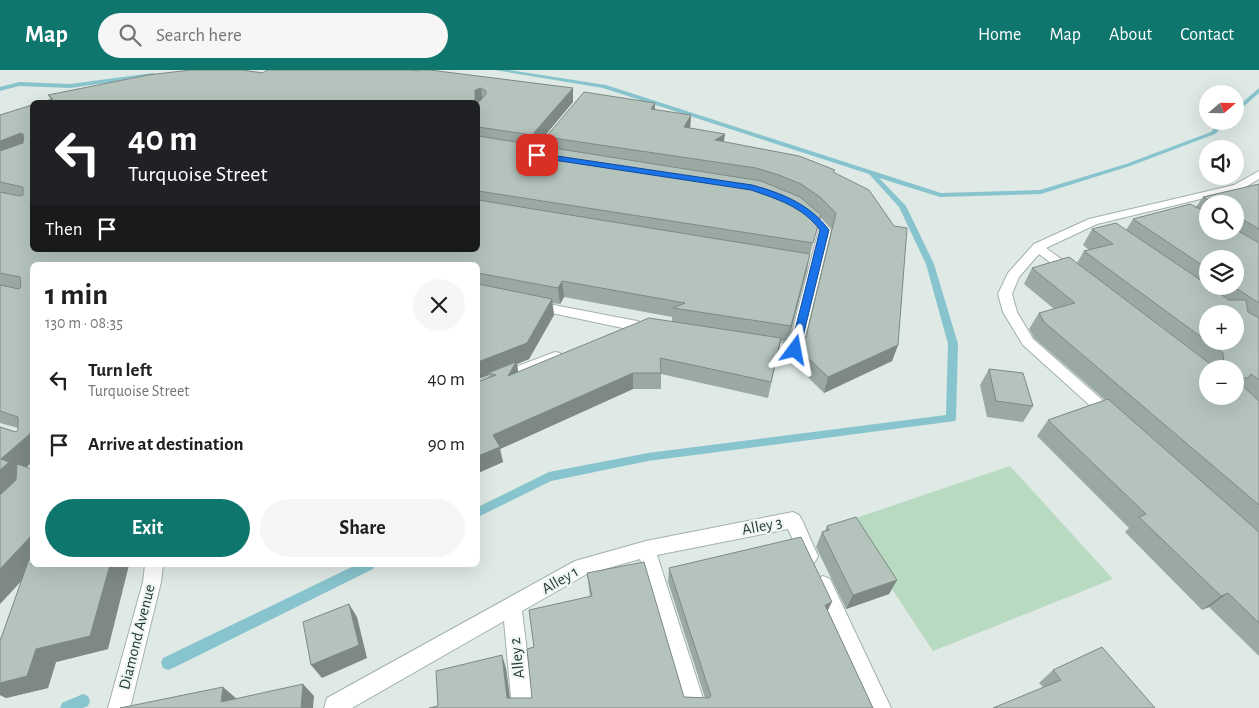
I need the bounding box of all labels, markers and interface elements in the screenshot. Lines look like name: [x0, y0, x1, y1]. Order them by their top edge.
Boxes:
search box: [98, 13, 448, 58]
icon: search: [116, 21, 144, 49]
text: Map: [25, 23, 68, 47]
text: Search here: [156, 26, 242, 45]
text: Home: [978, 26, 1021, 44]
text: Map: [1049, 26, 1081, 44]
text: About: [1109, 26, 1152, 44]
text: Contact: [1180, 26, 1234, 44]
north arrow: [1199, 85, 1244, 130]
map controls: [1199, 85, 1244, 405]
icon: left: [45, 120, 110, 185]
text: 40 m: [128, 122, 197, 157]
pin: [516, 134, 558, 176]
button: sound: [1199, 140, 1244, 185]
icon: arrive: [523, 141, 551, 169]
text: Turquoise Street: [128, 163, 267, 185]
button: search: [1199, 195, 1244, 240]
icon: arrive: [93, 215, 121, 243]
text: Then: [45, 220, 83, 239]
button: layers: [1199, 250, 1244, 295]
button: close: [413, 279, 465, 331]
text: 1 min: [45, 280, 108, 310]
button: +: [1199, 305, 1244, 350]
text: 130 m · 08:35: [45, 315, 123, 331]
position arrow: [768, 323, 820, 375]
button: −: [1199, 360, 1244, 405]
text: Turn left: [88, 361, 152, 380]
icon: left: [45, 366, 73, 394]
text: 40 m: [427, 370, 465, 389]
text: Turquoise Street: [88, 383, 189, 399]
icon: arrive: [45, 431, 73, 459]
text: Arrive at destination: [88, 435, 244, 454]
text: 90 m: [428, 435, 465, 454]
button: Exit: [45, 499, 250, 557]
button: Share: [260, 499, 465, 557]
street label: Alley 3: [741, 514, 784, 539]
street label: Alley 1: [539, 563, 582, 598]
street label: Diamond Avenue: [116, 583, 158, 691]
street label: Alley 2: [507, 637, 528, 679]

